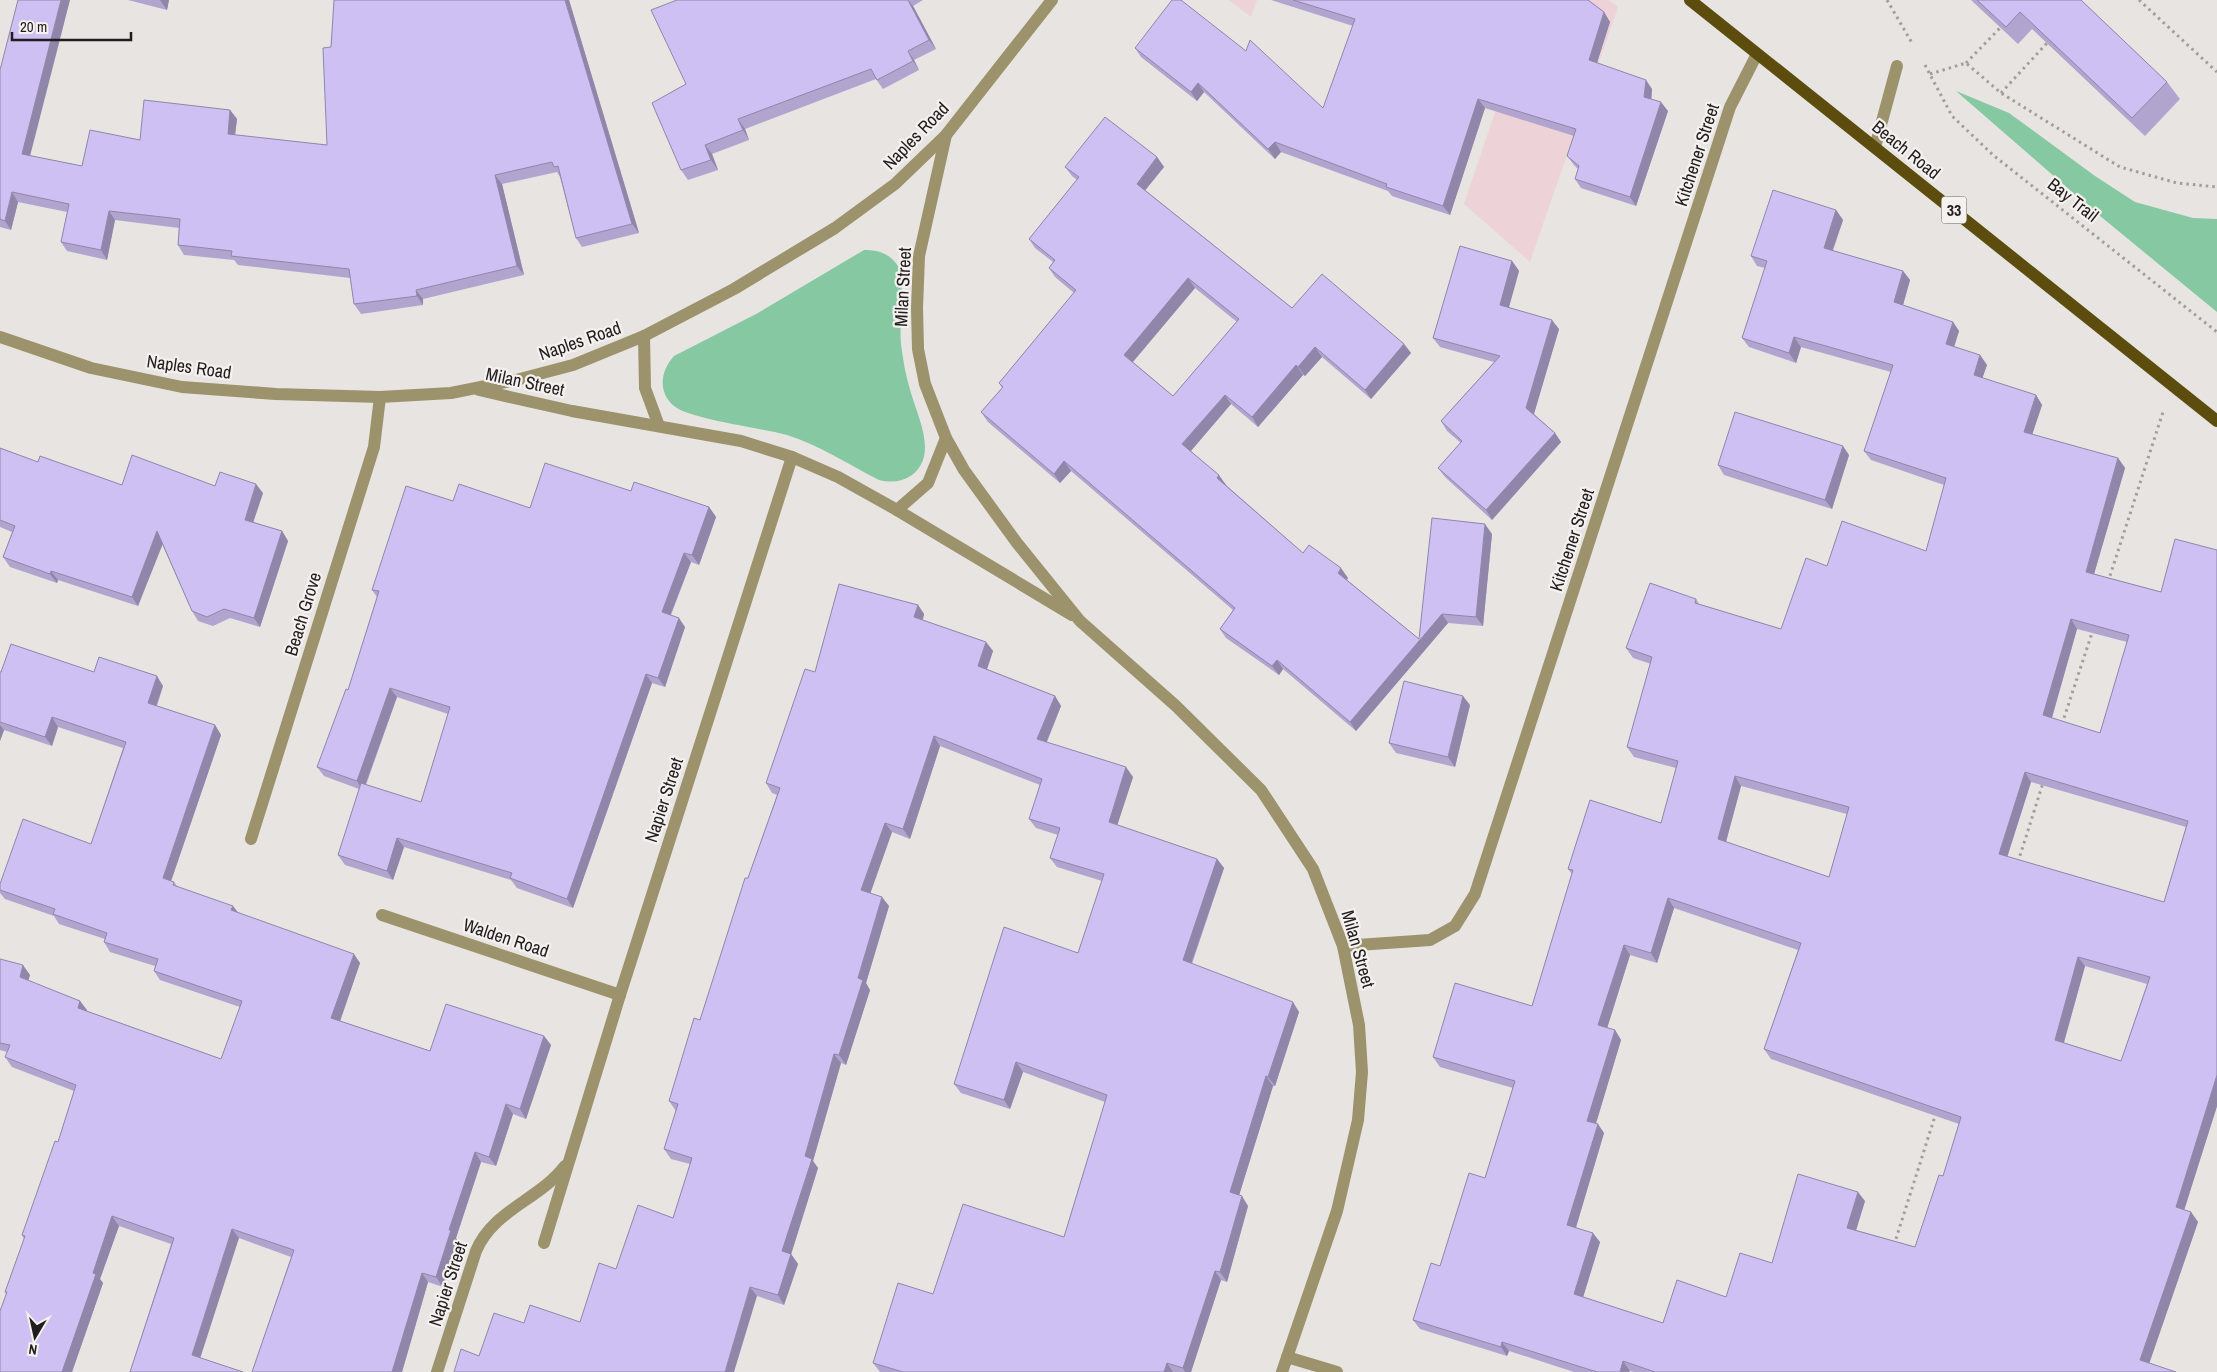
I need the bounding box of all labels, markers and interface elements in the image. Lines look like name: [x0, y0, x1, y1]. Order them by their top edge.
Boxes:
scale bar: [12, 10, 131, 42]
text: 20 m: [20, 16, 47, 37]
street label: Naples Road: [877, 96, 954, 175]
street label: Kitchener Street: [1668, 100, 1725, 209]
street label: Beach Road: [1867, 114, 1946, 185]
street label: Bay Trail: [2043, 172, 2104, 227]
road number: 33: [1942, 196, 1966, 224]
street label: Milan Street: [888, 247, 917, 327]
street label: Naples Road: [535, 315, 624, 366]
street label: Naples Road: [145, 348, 233, 385]
street label: Milan Street: [484, 361, 567, 402]
street label: Kitchener Street: [1543, 485, 1600, 594]
street label: Beach Grove: [278, 569, 327, 659]
street label: Napier Street: [638, 754, 689, 845]
street label: Milan Street: [1335, 907, 1381, 991]
street label: Walden Road: [460, 912, 552, 963]
street label: Napier Street: [422, 1238, 473, 1329]
north arrow: [10, 1312, 60, 1362]
text: N: [27, 1340, 38, 1359]

